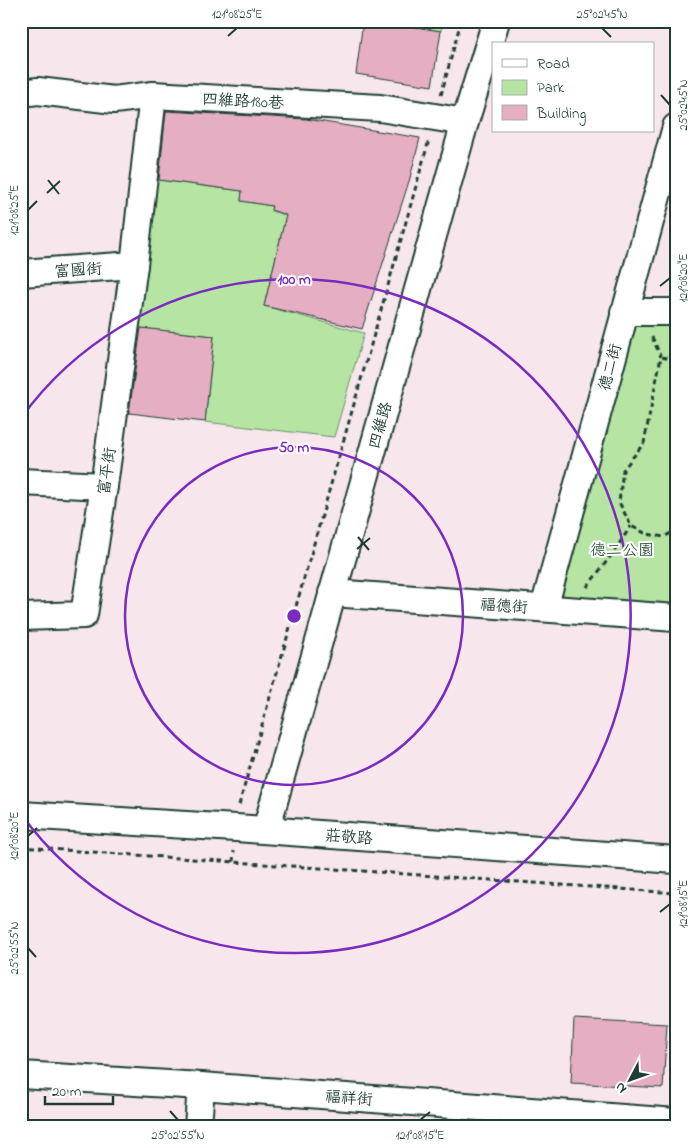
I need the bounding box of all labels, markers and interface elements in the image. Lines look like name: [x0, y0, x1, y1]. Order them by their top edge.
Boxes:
text: 121°08'25"E: [212, 6, 262, 24]
text: 25°02'45"N: [576, 6, 628, 24]
legend: [492, 42, 654, 132]
text: Road: [537, 53, 570, 75]
text: Park: [537, 77, 565, 99]
text: 25°02'45"N: [675, 79, 693, 131]
street label: 四維路180巷: [201, 88, 284, 116]
text: Building: [536, 103, 586, 126]
text: 121°08'25"E: [6, 185, 24, 235]
text: 121°08'20"E: [675, 254, 693, 302]
street label: 富國街: [53, 257, 103, 285]
text: 100 m: [277, 269, 311, 291]
street label: 德二街: [593, 341, 629, 394]
street label: 四維路: [363, 399, 399, 452]
text: 50 m: [279, 437, 310, 459]
street label: 富平街: [93, 446, 123, 497]
park label: 德二公園: [590, 539, 654, 563]
street label: 福德街: [479, 593, 529, 621]
centre of rings: [285, 607, 303, 625]
text: 121°08'20"E: [6, 812, 24, 860]
street label: 莊敬路: [324, 824, 374, 852]
text: 121°08'15"E: [675, 880, 693, 928]
text: 25°02'55"N: [6, 921, 24, 975]
north arrow: [604, 1056, 654, 1106]
scale bar: [45, 1073, 112, 1105]
text: N: [610, 1077, 632, 1098]
text: 20 m: [52, 1081, 82, 1103]
street label: 福祥街: [324, 1085, 374, 1113]
text: 25°02'55"N: [151, 1127, 205, 1145]
text: 121°08'15"E: [396, 1127, 444, 1145]

